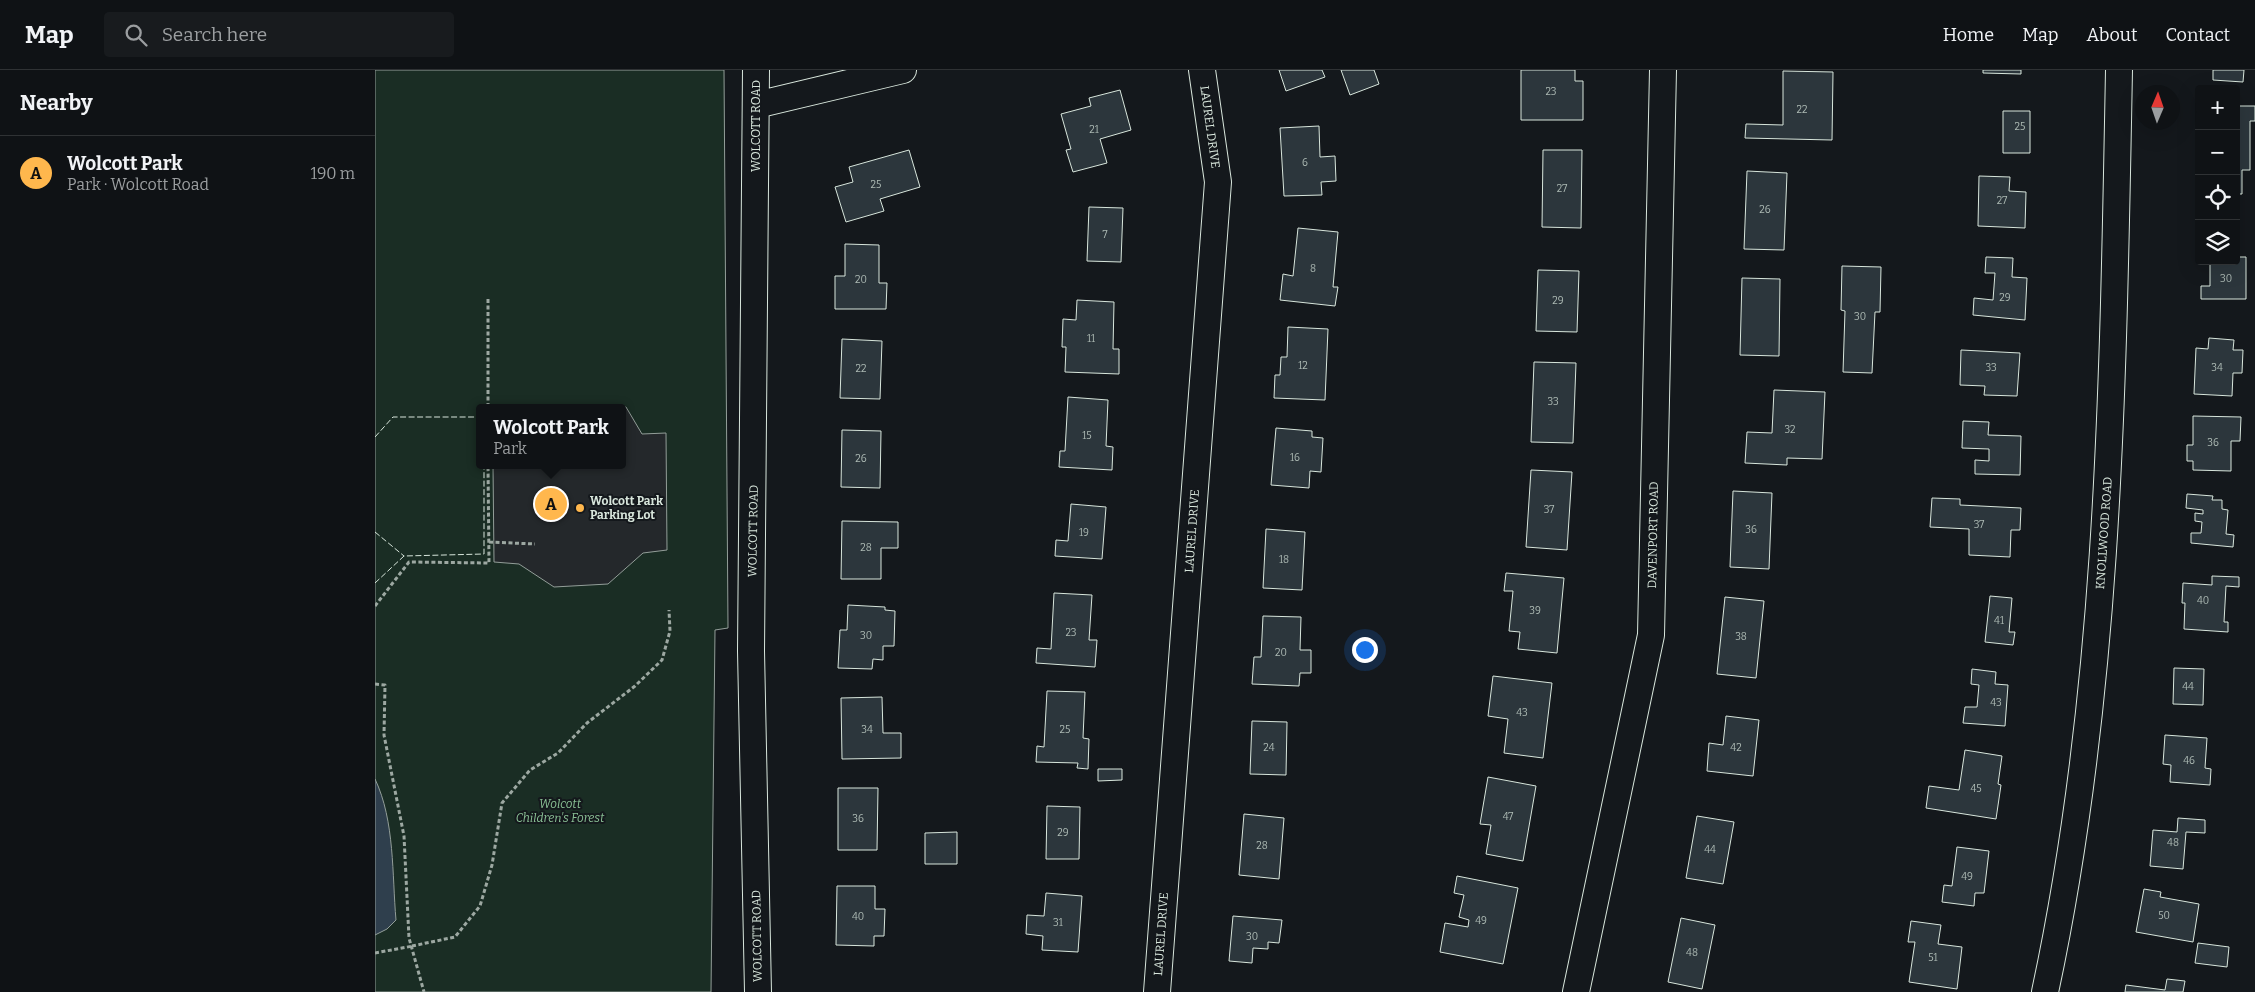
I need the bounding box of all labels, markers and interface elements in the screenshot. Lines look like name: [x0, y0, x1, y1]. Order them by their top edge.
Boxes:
search box: [104, 12, 454, 57]
text: Map: [25, 21, 74, 49]
icon: search: [122, 21, 150, 49]
text: Search here: [162, 23, 267, 46]
text: Home: [1943, 24, 1994, 46]
text: Map: [2022, 24, 2058, 46]
text: About: [2086, 24, 2137, 46]
text: Contact: [2165, 24, 2230, 46]
street label: WOLCOTT ROAD: [749, 80, 763, 172]
street label: LAUREL DRIVE: [1197, 85, 1223, 169]
north arrow: [2135, 85, 2180, 130]
map controls: [2195, 85, 2240, 265]
button: +: [2195, 85, 2240, 130]
house number: 23: [1545, 86, 1557, 98]
text: Nearby: [20, 90, 93, 116]
house number: 22: [1797, 104, 1807, 116]
house number: 25: [2015, 121, 2025, 133]
house number: 21: [1089, 124, 1099, 136]
button: −: [2195, 130, 2240, 175]
text: Wolcott Park: [67, 152, 183, 175]
house number: 6: [1302, 157, 1308, 169]
text: A: [30, 164, 42, 183]
text: 190 m: [310, 164, 355, 183]
text: Park · Wolcott Road: [67, 175, 209, 194]
button: locate: [2195, 175, 2240, 220]
house number: 25: [871, 179, 881, 191]
house number: 27: [1557, 183, 1567, 195]
house number: 27: [1997, 195, 2007, 207]
house number: 26: [1759, 204, 1771, 216]
button: layers: [2195, 220, 2240, 265]
house number: 7: [1102, 229, 1108, 241]
house number: 8: [1310, 263, 1316, 275]
house number: 30: [2220, 273, 2232, 285]
house number: 20: [855, 274, 867, 286]
house number: 29: [1999, 292, 2011, 304]
house number: 29: [1552, 295, 1564, 307]
house number: 30: [1854, 311, 1866, 323]
house number: 11: [1087, 333, 1095, 345]
house number: 12: [1298, 360, 1308, 372]
house number: 33: [1985, 362, 1997, 374]
house number: 34: [2211, 362, 2223, 374]
house number: 22: [856, 363, 866, 375]
house number: 33: [1547, 396, 1559, 408]
popup: [476, 404, 626, 469]
text: Wolcott Park: [493, 416, 609, 439]
house number: 32: [1784, 424, 1796, 436]
house number: 15: [1082, 430, 1092, 442]
house number: 36: [2207, 437, 2219, 449]
text: Park: [493, 439, 527, 458]
house number: 16: [1290, 452, 1300, 464]
house number: 26: [855, 453, 867, 465]
street label: KNOLLWOOD ROAD: [2093, 476, 2115, 590]
street label: DAVENPORT ROAD: [1645, 482, 1661, 588]
pin: A: [535, 485, 567, 523]
street label: WOLCOTT ROAD: [745, 485, 761, 577]
street label: LAUREL DRIVE: [1182, 489, 1202, 573]
place label: Wolcott Park Parking Lot: [590, 494, 664, 522]
marker: Wolcott Park Parking Lot: [574, 502, 586, 514]
house number: 37: [1544, 504, 1554, 516]
house number: 37: [1974, 519, 1984, 531]
house number: 36: [1745, 524, 1757, 536]
house number: 19: [1079, 527, 1089, 539]
house number: 28: [860, 542, 872, 554]
house number: 18: [1279, 554, 1289, 566]
house number: 40: [2197, 595, 2209, 607]
house number: 39: [1529, 605, 1541, 617]
house number: 41: [1994, 615, 2004, 627]
house number: 23: [1065, 627, 1077, 639]
house number: 30: [860, 630, 872, 642]
house number: 38: [1735, 631, 1747, 643]
your location: [1352, 637, 1378, 663]
house number: 20: [1275, 647, 1287, 659]
house number: 44: [2182, 681, 2194, 693]
house number: 43: [1990, 697, 2002, 709]
house number: 43: [1516, 707, 1528, 719]
house number: 34: [861, 724, 873, 736]
house number: 25: [1060, 724, 1070, 736]
house number: 24: [1263, 742, 1275, 754]
house number: 42: [1730, 742, 1742, 754]
house number: 46: [2183, 755, 2195, 767]
house number: 45: [1970, 783, 1982, 795]
park label: Wolcott Children's Forest: [516, 797, 605, 825]
house number: 47: [1503, 811, 1513, 823]
house number: 36: [852, 813, 864, 825]
house number: 29: [1057, 827, 1069, 839]
house number: 48: [2167, 837, 2179, 849]
house number: 28: [1256, 840, 1268, 852]
house number: 44: [1704, 844, 1716, 856]
house number: 49: [1961, 871, 1973, 883]
street label: WOLCOTT ROAD: [749, 890, 765, 982]
street label: LAUREL DRIVE: [1151, 892, 1171, 976]
house number: 50: [2158, 910, 2170, 922]
house number: 40: [852, 911, 864, 923]
house number: 49: [1475, 915, 1487, 927]
house number: 31: [1053, 917, 1063, 929]
house number: 30: [1246, 931, 1258, 943]
house number: 48: [1686, 947, 1698, 959]
house number: 51: [1928, 952, 1938, 964]

